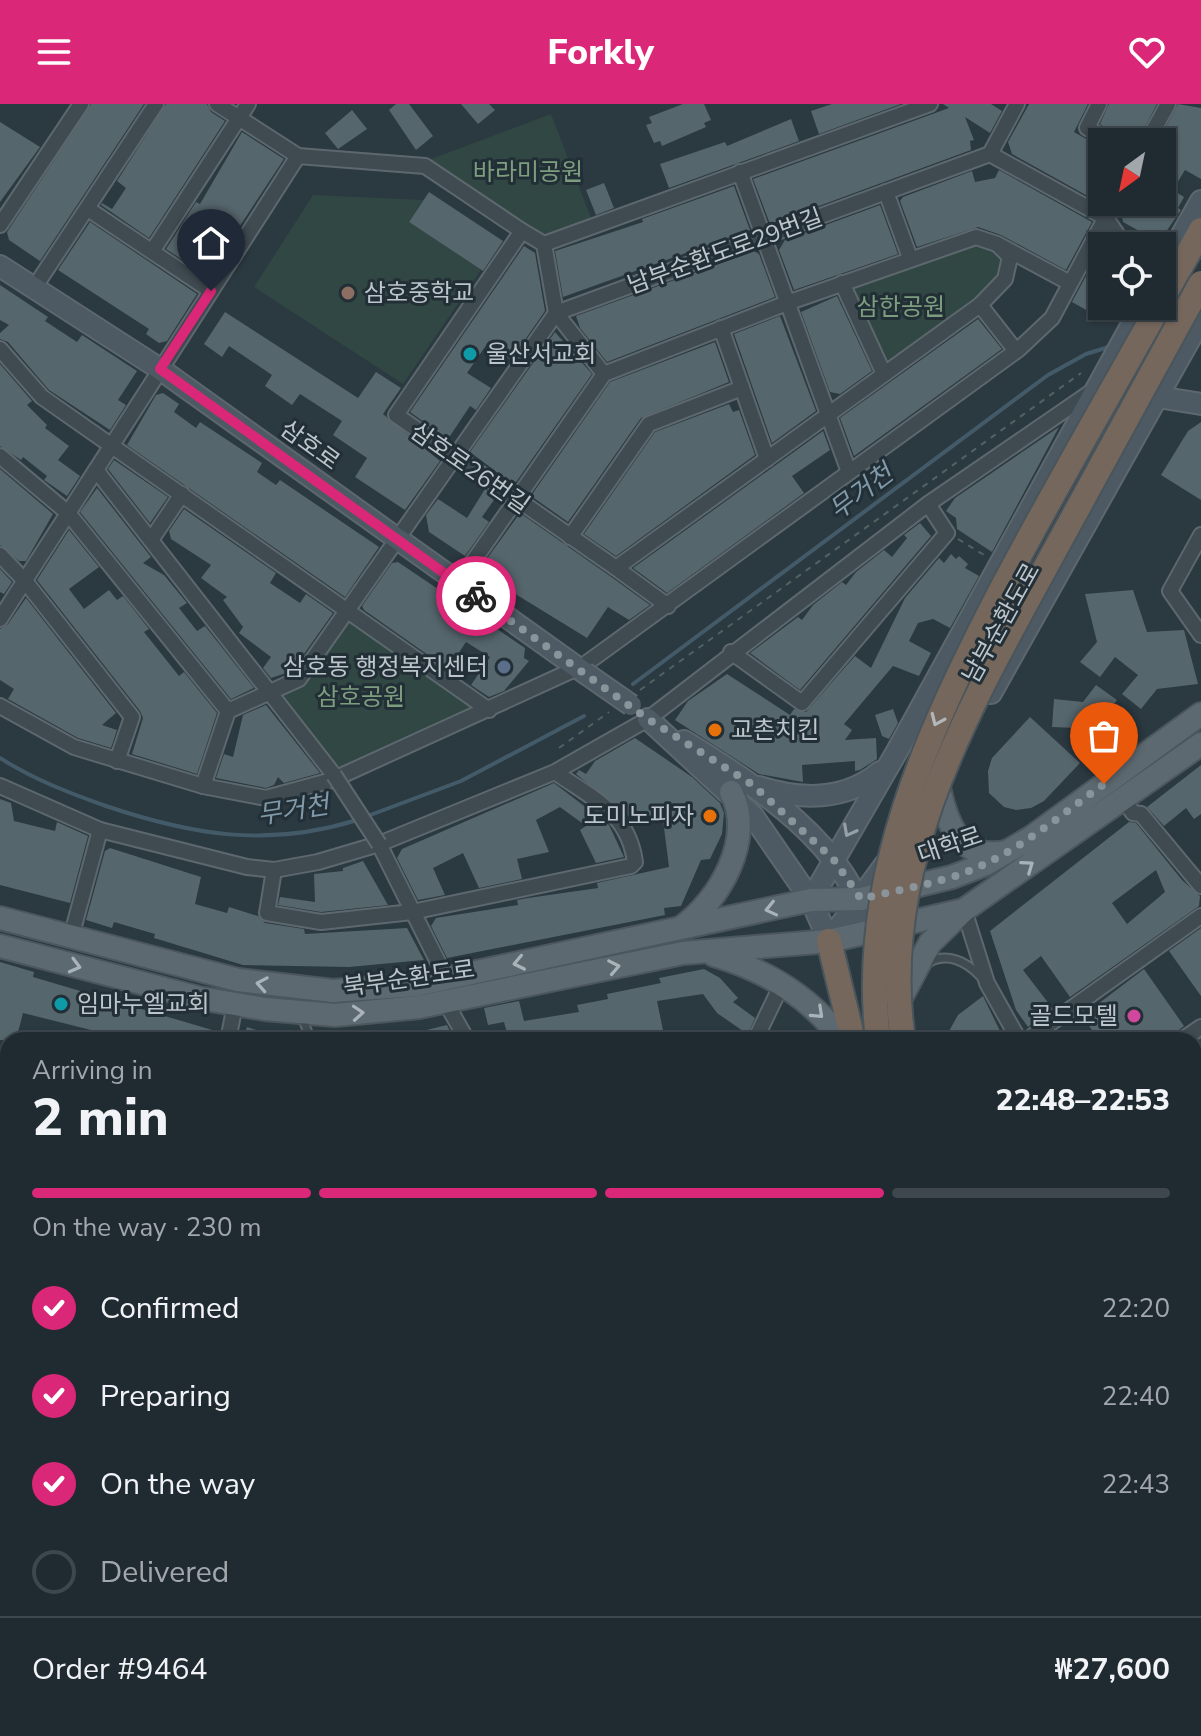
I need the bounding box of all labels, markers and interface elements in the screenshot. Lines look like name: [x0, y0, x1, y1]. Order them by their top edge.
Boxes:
text: Forkly: [547, 28, 654, 77]
icon: menu: [32, 30, 76, 74]
icon: heart: [1125, 30, 1169, 74]
north arrow: [1088, 128, 1176, 216]
map controls: [1088, 128, 1176, 320]
park label: 바라미공원: [473, 156, 583, 188]
street label: 남부순환도로29번길: [623, 201, 827, 301]
pin: [177, 209, 245, 291]
icon: home: [189, 221, 233, 265]
button: locate: [1088, 232, 1176, 320]
place label: 삼호중학교: [364, 277, 474, 309]
marker: 삼호중학교: [339, 284, 357, 302]
park label: 삼한공원: [857, 291, 945, 323]
place label: 울산서교회: [486, 338, 596, 370]
marker: 울산서교회: [461, 345, 479, 363]
street label: 삼호로: [274, 413, 346, 477]
street label: 삼호로26번길: [404, 415, 536, 521]
water label: 무거천: [822, 455, 903, 528]
courier: [436, 556, 516, 636]
street label: 남부순환도로: [955, 557, 1047, 689]
icon: bike: [454, 574, 498, 618]
place label: 삼호동 행정복지센터: [283, 651, 488, 683]
marker: 삼호동 행정복지센터: [495, 658, 513, 676]
park label: 삼호공원: [317, 681, 405, 713]
pin: [1070, 702, 1138, 784]
one-way arrow: [931, 712, 947, 726]
place label: 교촌치킨: [731, 714, 819, 746]
icon: bag: [1082, 714, 1126, 758]
marker: 교촌치킨: [706, 721, 724, 739]
water label: 무거천: [255, 787, 334, 833]
place label: 도미노피자: [584, 800, 694, 832]
marker: 도미노피자: [701, 807, 719, 825]
street label: 대학로: [913, 819, 987, 871]
one-way arrow: [844, 822, 859, 837]
one-way arrow: [1019, 861, 1033, 876]
one-way arrow: [764, 900, 778, 917]
street label: 북부순환도로: [341, 953, 477, 1003]
one-way arrow: [513, 954, 526, 971]
one-way arrow: [68, 956, 82, 973]
one-way arrow: [606, 959, 620, 976]
one-way arrow: [255, 977, 269, 994]
place label: 임마누엘교회: [77, 988, 209, 1020]
marker: 임마누엘교회: [52, 995, 70, 1013]
place label: 골드모텔: [1030, 1000, 1118, 1032]
one-way arrow: [809, 1004, 823, 1019]
one-way arrow: [352, 1005, 365, 1022]
marker: 골드모텔: [1125, 1007, 1143, 1025]
text: Arriving in: [32, 1053, 153, 1088]
text: 22:48–22:53: [995, 1080, 1170, 1121]
text: 2 min: [32, 1082, 169, 1153]
text: On the way · 230 m: [32, 1210, 261, 1245]
icon: check: [32, 1286, 76, 1330]
text: Confirmed: [100, 1288, 240, 1329]
text: 22:20: [1102, 1291, 1170, 1326]
icon: check: [32, 1374, 76, 1418]
text: Preparing: [100, 1376, 231, 1417]
text: 22:40: [1102, 1379, 1170, 1414]
icon: check: [32, 1462, 76, 1506]
text: On the way: [100, 1464, 255, 1505]
text: 22:43: [1102, 1467, 1170, 1502]
text: Delivered: [100, 1552, 229, 1593]
text: Order #9464: [32, 1649, 207, 1690]
text: ₩27,600: [1055, 1649, 1170, 1690]

